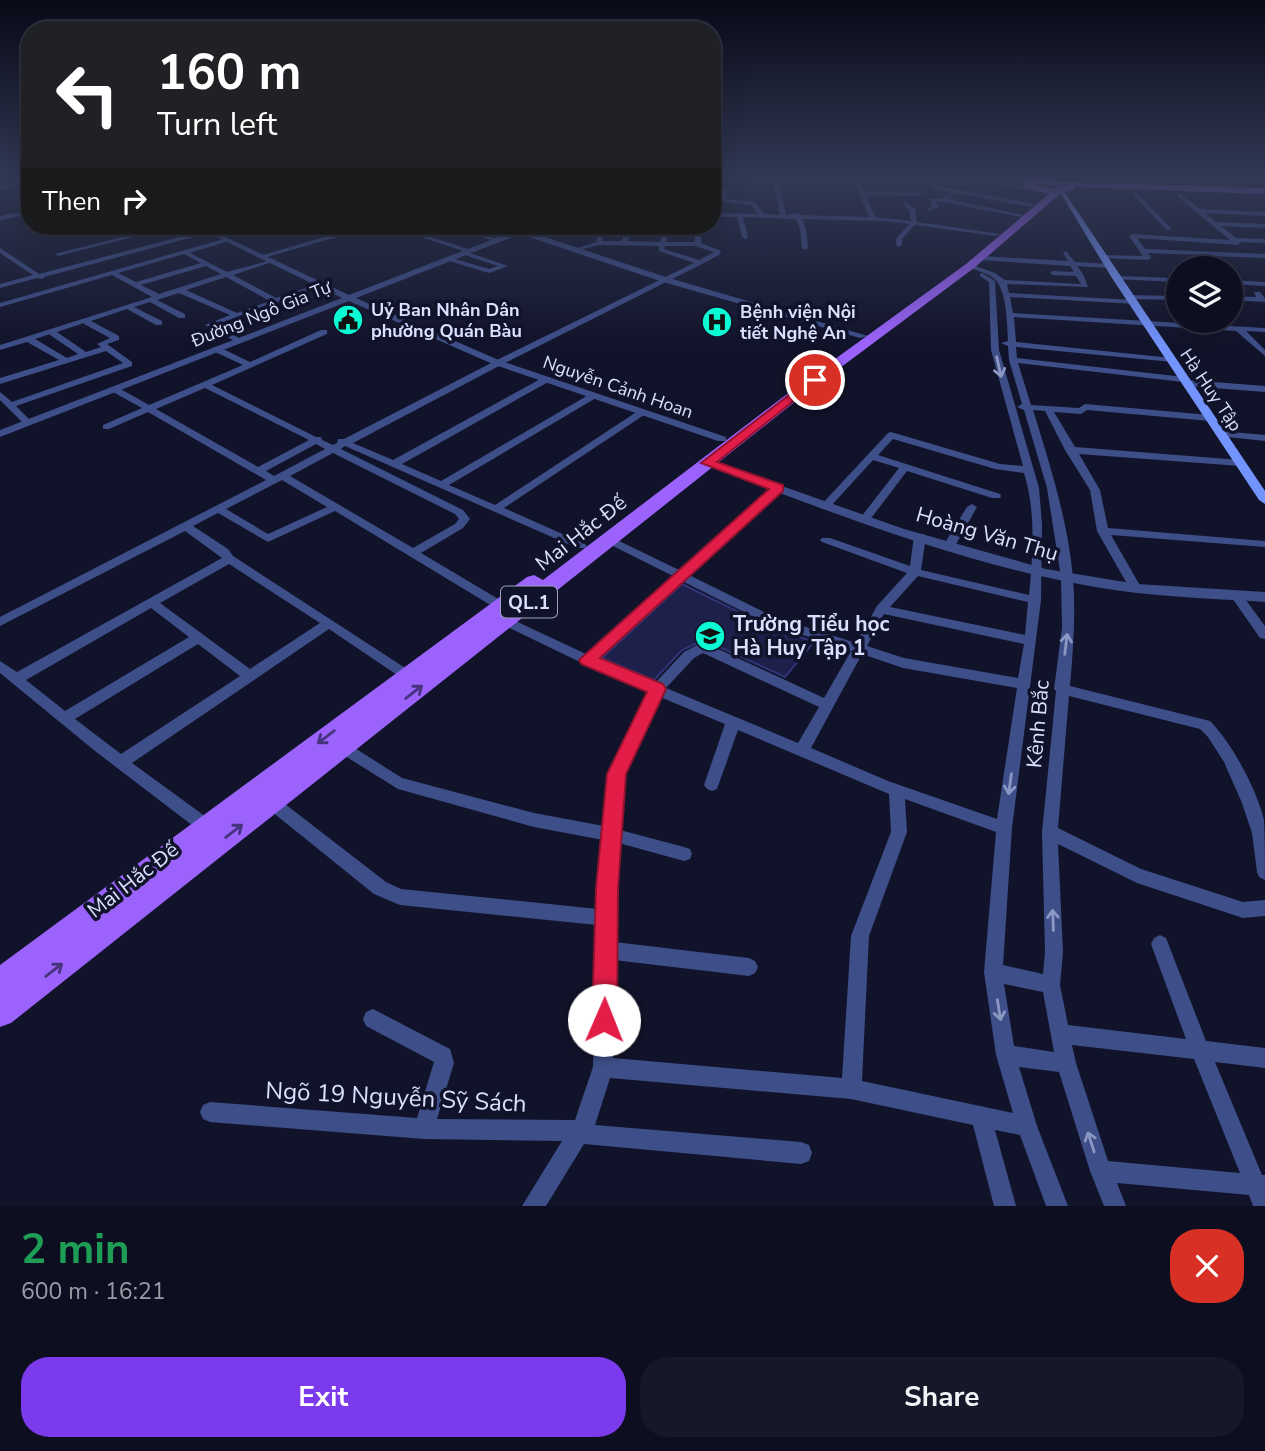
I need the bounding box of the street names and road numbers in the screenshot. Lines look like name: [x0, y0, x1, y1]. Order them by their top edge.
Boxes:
street label: Đường Ngô Gia Tự: [187, 275, 335, 353]
street label: Hà Huy Tập: [1174, 344, 1248, 436]
street label: Nguyễn Cảnh Hoan: [540, 350, 696, 424]
street label: Mai Hắc Đế: [530, 488, 633, 577]
street label: Hoàng Văn Thụ: [913, 500, 1061, 568]
road number: QL.1: [501, 586, 557, 618]
street label: Kênh Bắc: [1020, 678, 1056, 769]
street label: Mai Hắc Đế: [82, 835, 185, 924]
street label: Ngõ 19 Nguyễn Sỹ Sách: [265, 1074, 527, 1120]

